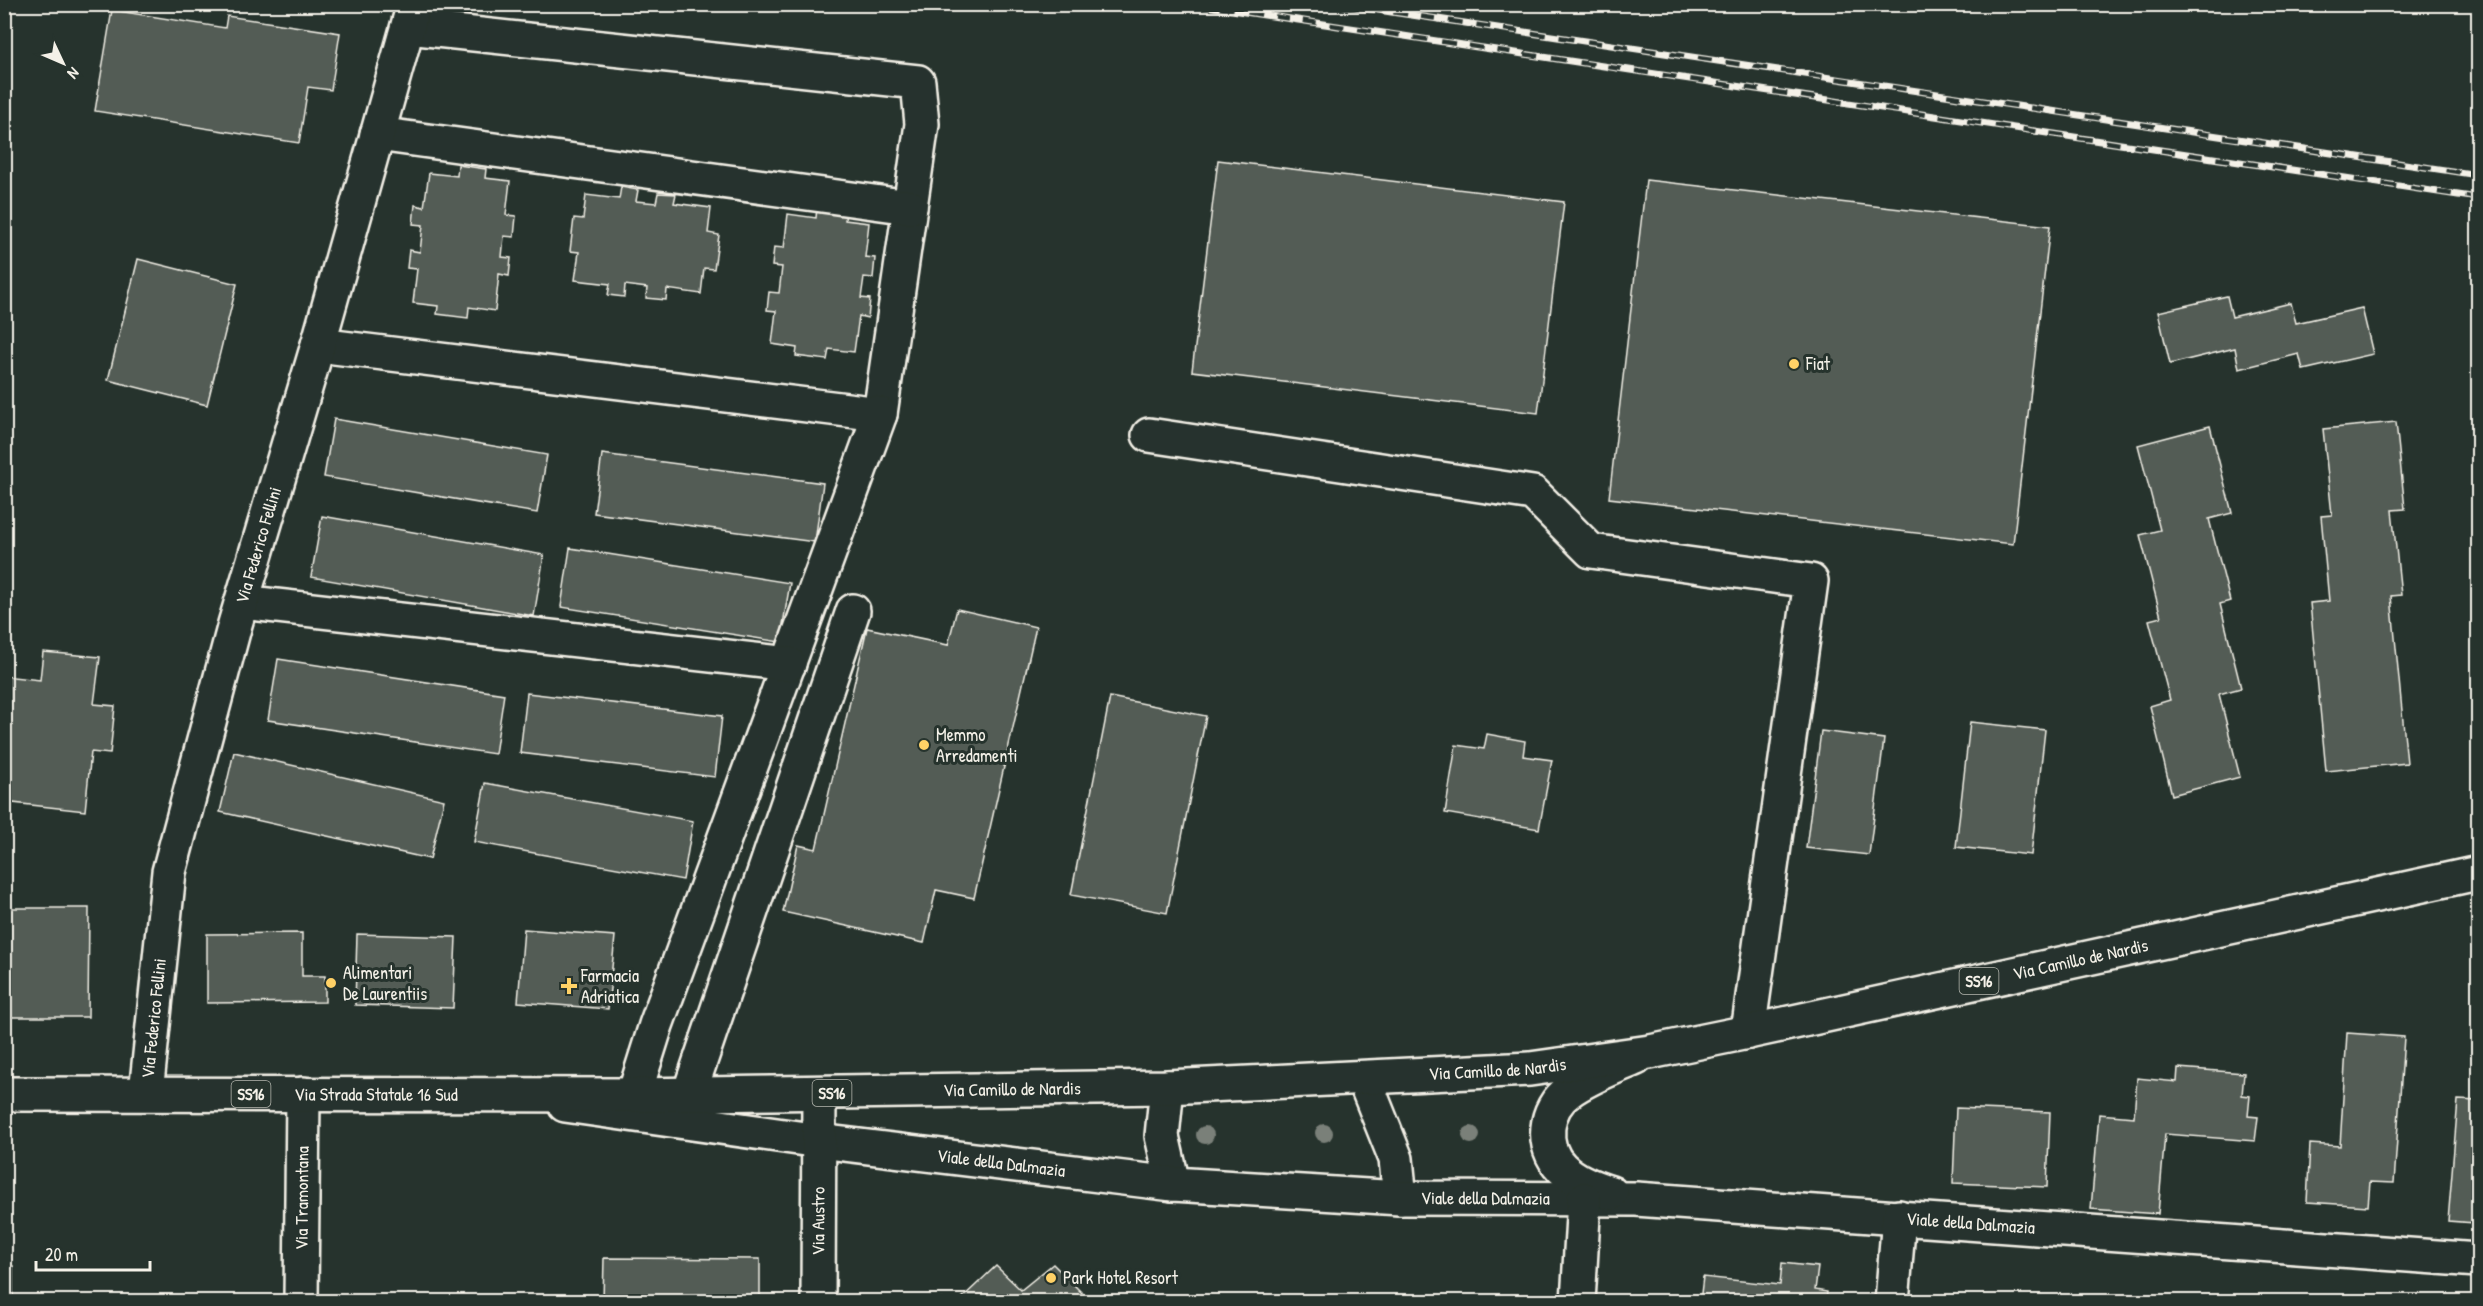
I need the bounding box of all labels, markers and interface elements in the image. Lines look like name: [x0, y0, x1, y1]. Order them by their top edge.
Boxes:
north arrow: [33, 33, 93, 93]
text: N: [63, 63, 85, 84]
place label: Fiat: [1805, 351, 1831, 376]
marker: Fiat: [1787, 357, 1801, 371]
street label: Via Federico Fellini: [229, 484, 287, 607]
place label: Memmo Arredamenti: [936, 722, 1018, 768]
marker: Memmo Arredamenti: [917, 738, 931, 752]
street label: Via Camillo de Nardis: [2010, 932, 2150, 986]
street label: Via Federico Fellini: [135, 957, 172, 1080]
place label: Alimentari De Laurentiis: [343, 960, 427, 1006]
place label: Farmacia Adriatica: [580, 963, 639, 1009]
road number: SS16: [1960, 968, 1998, 994]
marker: Alimentari De Laurentiis: [324, 976, 338, 990]
marker: Farmacia Adriatica: [562, 979, 576, 993]
street label: Via Camillo de Nardis: [1428, 1051, 1568, 1086]
street label: Via Camillo de Nardis: [943, 1075, 1081, 1102]
road number: SS16: [812, 1080, 852, 1106]
road number: SS16: [232, 1081, 270, 1107]
street label: Via Strada Statale 16 Sud: [294, 1081, 458, 1107]
street label: Viale della Dalmazia: [936, 1142, 1067, 1183]
street label: Via Tramontana: [289, 1146, 314, 1250]
street label: Viale della Dalmazia: [1421, 1185, 1550, 1211]
street label: Via Austro: [805, 1187, 831, 1255]
street label: Viale della Dalmazia: [1905, 1206, 2036, 1240]
scale bar: [36, 1234, 150, 1272]
text: 20 m: [45, 1242, 78, 1267]
place label: Park Hotel Resort: [1063, 1265, 1179, 1290]
marker: Park Hotel Resort: [1044, 1271, 1058, 1285]

